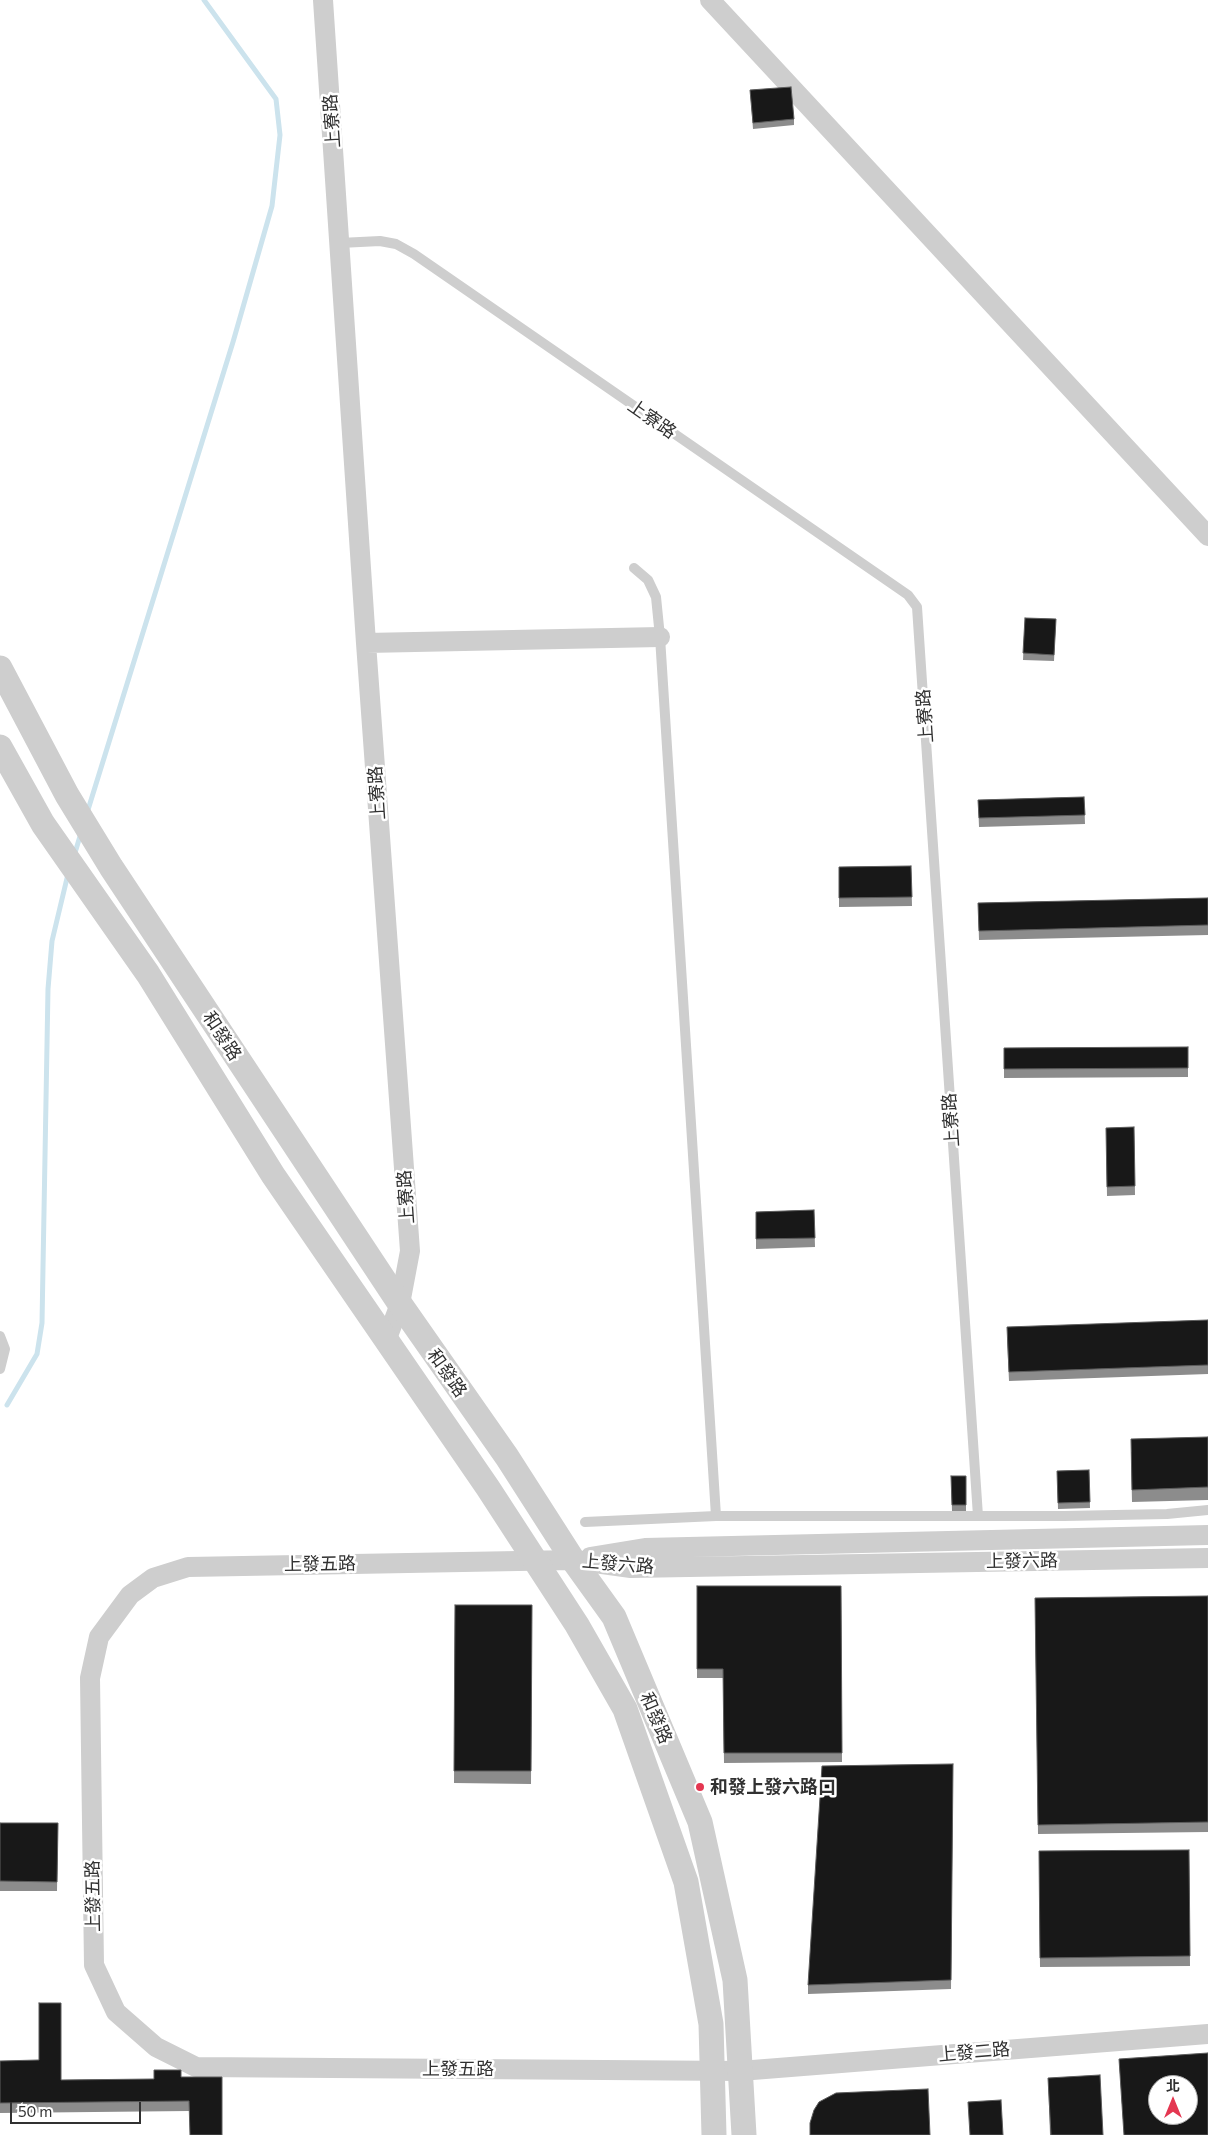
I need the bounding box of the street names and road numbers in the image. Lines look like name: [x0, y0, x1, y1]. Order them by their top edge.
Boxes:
street label: 上寮路: [319, 93, 345, 149]
street label: 上寮路: [624, 395, 680, 443]
street label: 上寮路: [912, 688, 938, 744]
street label: 上寮路: [364, 765, 390, 821]
street label: 和發路: [198, 1007, 246, 1065]
street label: 上寮路: [938, 1092, 964, 1148]
street label: 上寮路: [393, 1169, 419, 1225]
street label: 和發路: [423, 1345, 471, 1401]
street label: 上發六路: [581, 1550, 655, 1578]
street label: 上發六路: [986, 1550, 1058, 1572]
street label: 上發五路: [284, 1553, 356, 1575]
street label: 和發路: [636, 1689, 676, 1747]
street label: 上發五路: [82, 1860, 104, 1932]
street label: 上發二路: [937, 2038, 1011, 2066]
street label: 上發五路: [422, 2058, 494, 2080]

